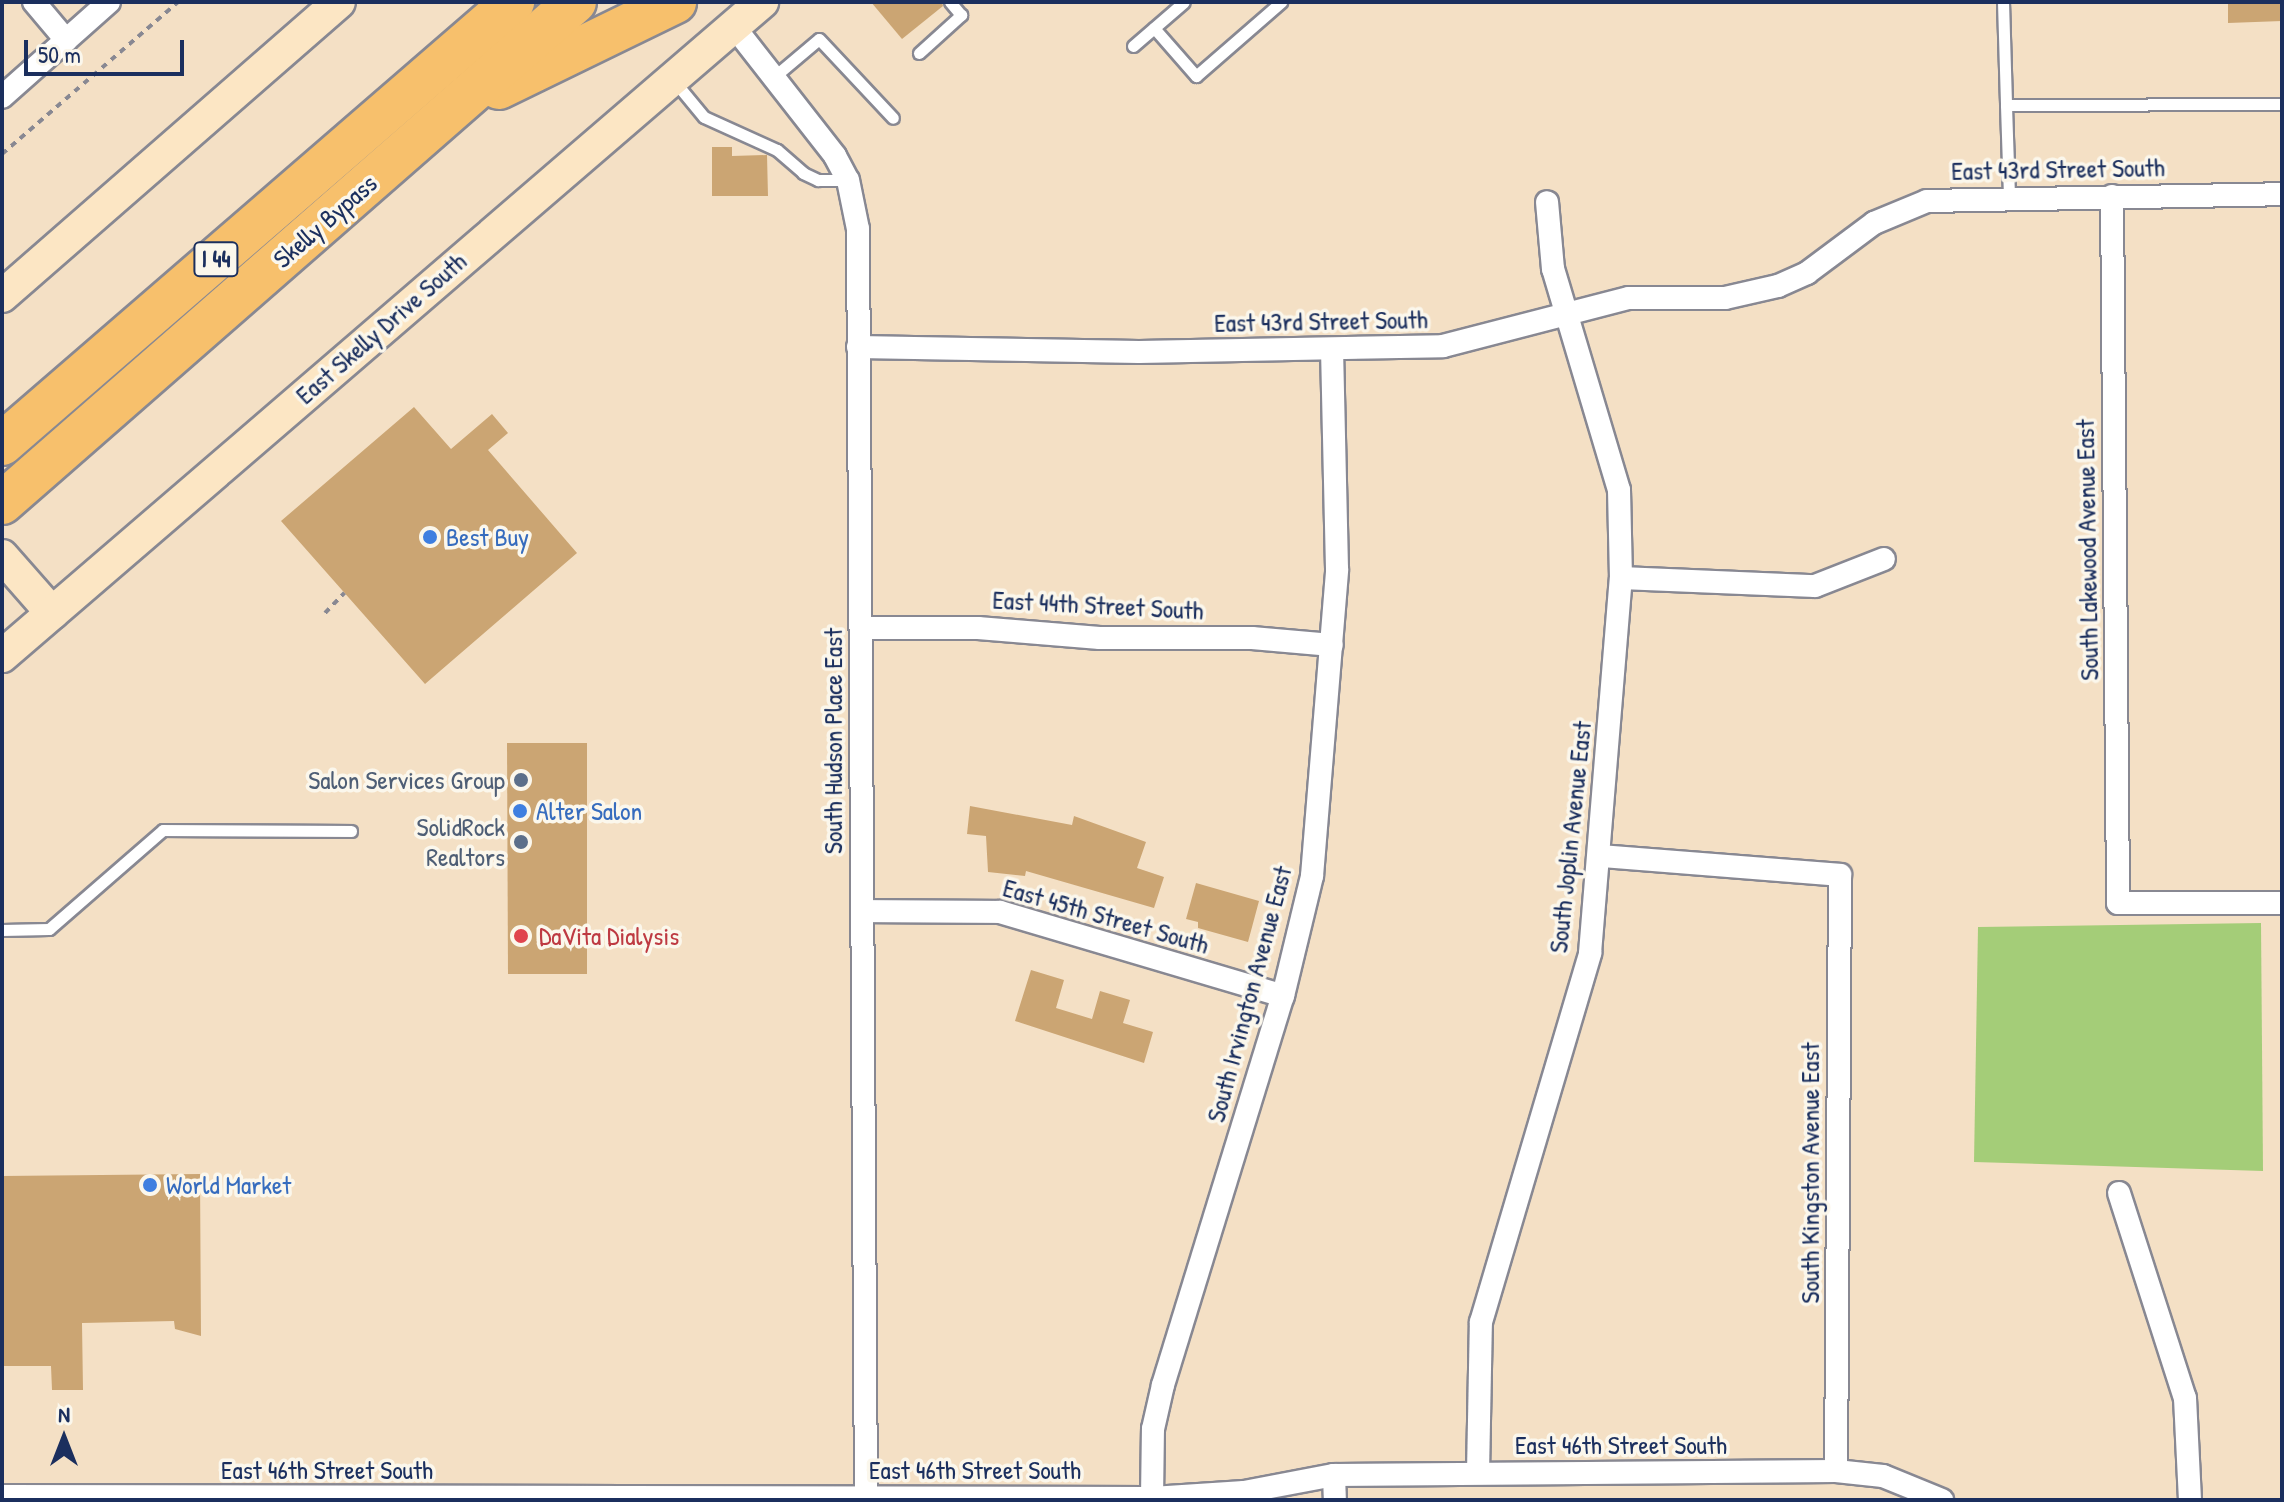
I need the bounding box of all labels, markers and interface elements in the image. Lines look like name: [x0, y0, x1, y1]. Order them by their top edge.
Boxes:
scale bar: [28, 24, 188, 74]
text: 50 m: [38, 38, 81, 70]
street label: East 43rd Street South: [1951, 152, 2165, 186]
street label: Skelly Bypass: [267, 168, 383, 274]
road number: I 44: [192, 239, 240, 279]
street label: East Skelly Drive South: [289, 246, 473, 410]
street label: East 43rd Street South: [1214, 304, 1428, 338]
street label: South Lakewood Avenue East: [2069, 419, 2105, 681]
place label: Best Buy: [446, 521, 529, 553]
marker: Best Buy: [421, 528, 439, 546]
street label: East 44th Street South: [992, 584, 1204, 626]
street label: South Hudson Place East: [817, 628, 849, 854]
street label: South Joplin Avenue East: [1542, 720, 1598, 954]
place label: Salon Services Group: [308, 764, 505, 796]
marker: Salon Services Group: [512, 771, 530, 789]
place label: Alter Salon: [536, 795, 642, 827]
marker: Alter Salon: [511, 802, 529, 820]
place label: SolidRock Realtors: [417, 811, 505, 872]
marker: SolidRock Realtors: [512, 833, 530, 851]
street label: South Irvington Avenue East: [1200, 862, 1298, 1126]
street label: East 45th Street South: [1000, 872, 1212, 960]
place label: DaVita Dialysis: [539, 920, 679, 952]
marker: DaVita Dialysis: [510, 925, 532, 947]
street label: South Kingston Avenue East: [1794, 1042, 1826, 1304]
place label: World Market: [166, 1169, 291, 1201]
marker: World Market: [141, 1176, 159, 1194]
north arrow: [24, 1398, 104, 1478]
text: N: [58, 1399, 70, 1429]
street label: East 46th Street South: [1515, 1429, 1727, 1461]
street label: East 46th Street South: [221, 1454, 433, 1486]
street label: East 46th Street South: [869, 1454, 1081, 1486]

